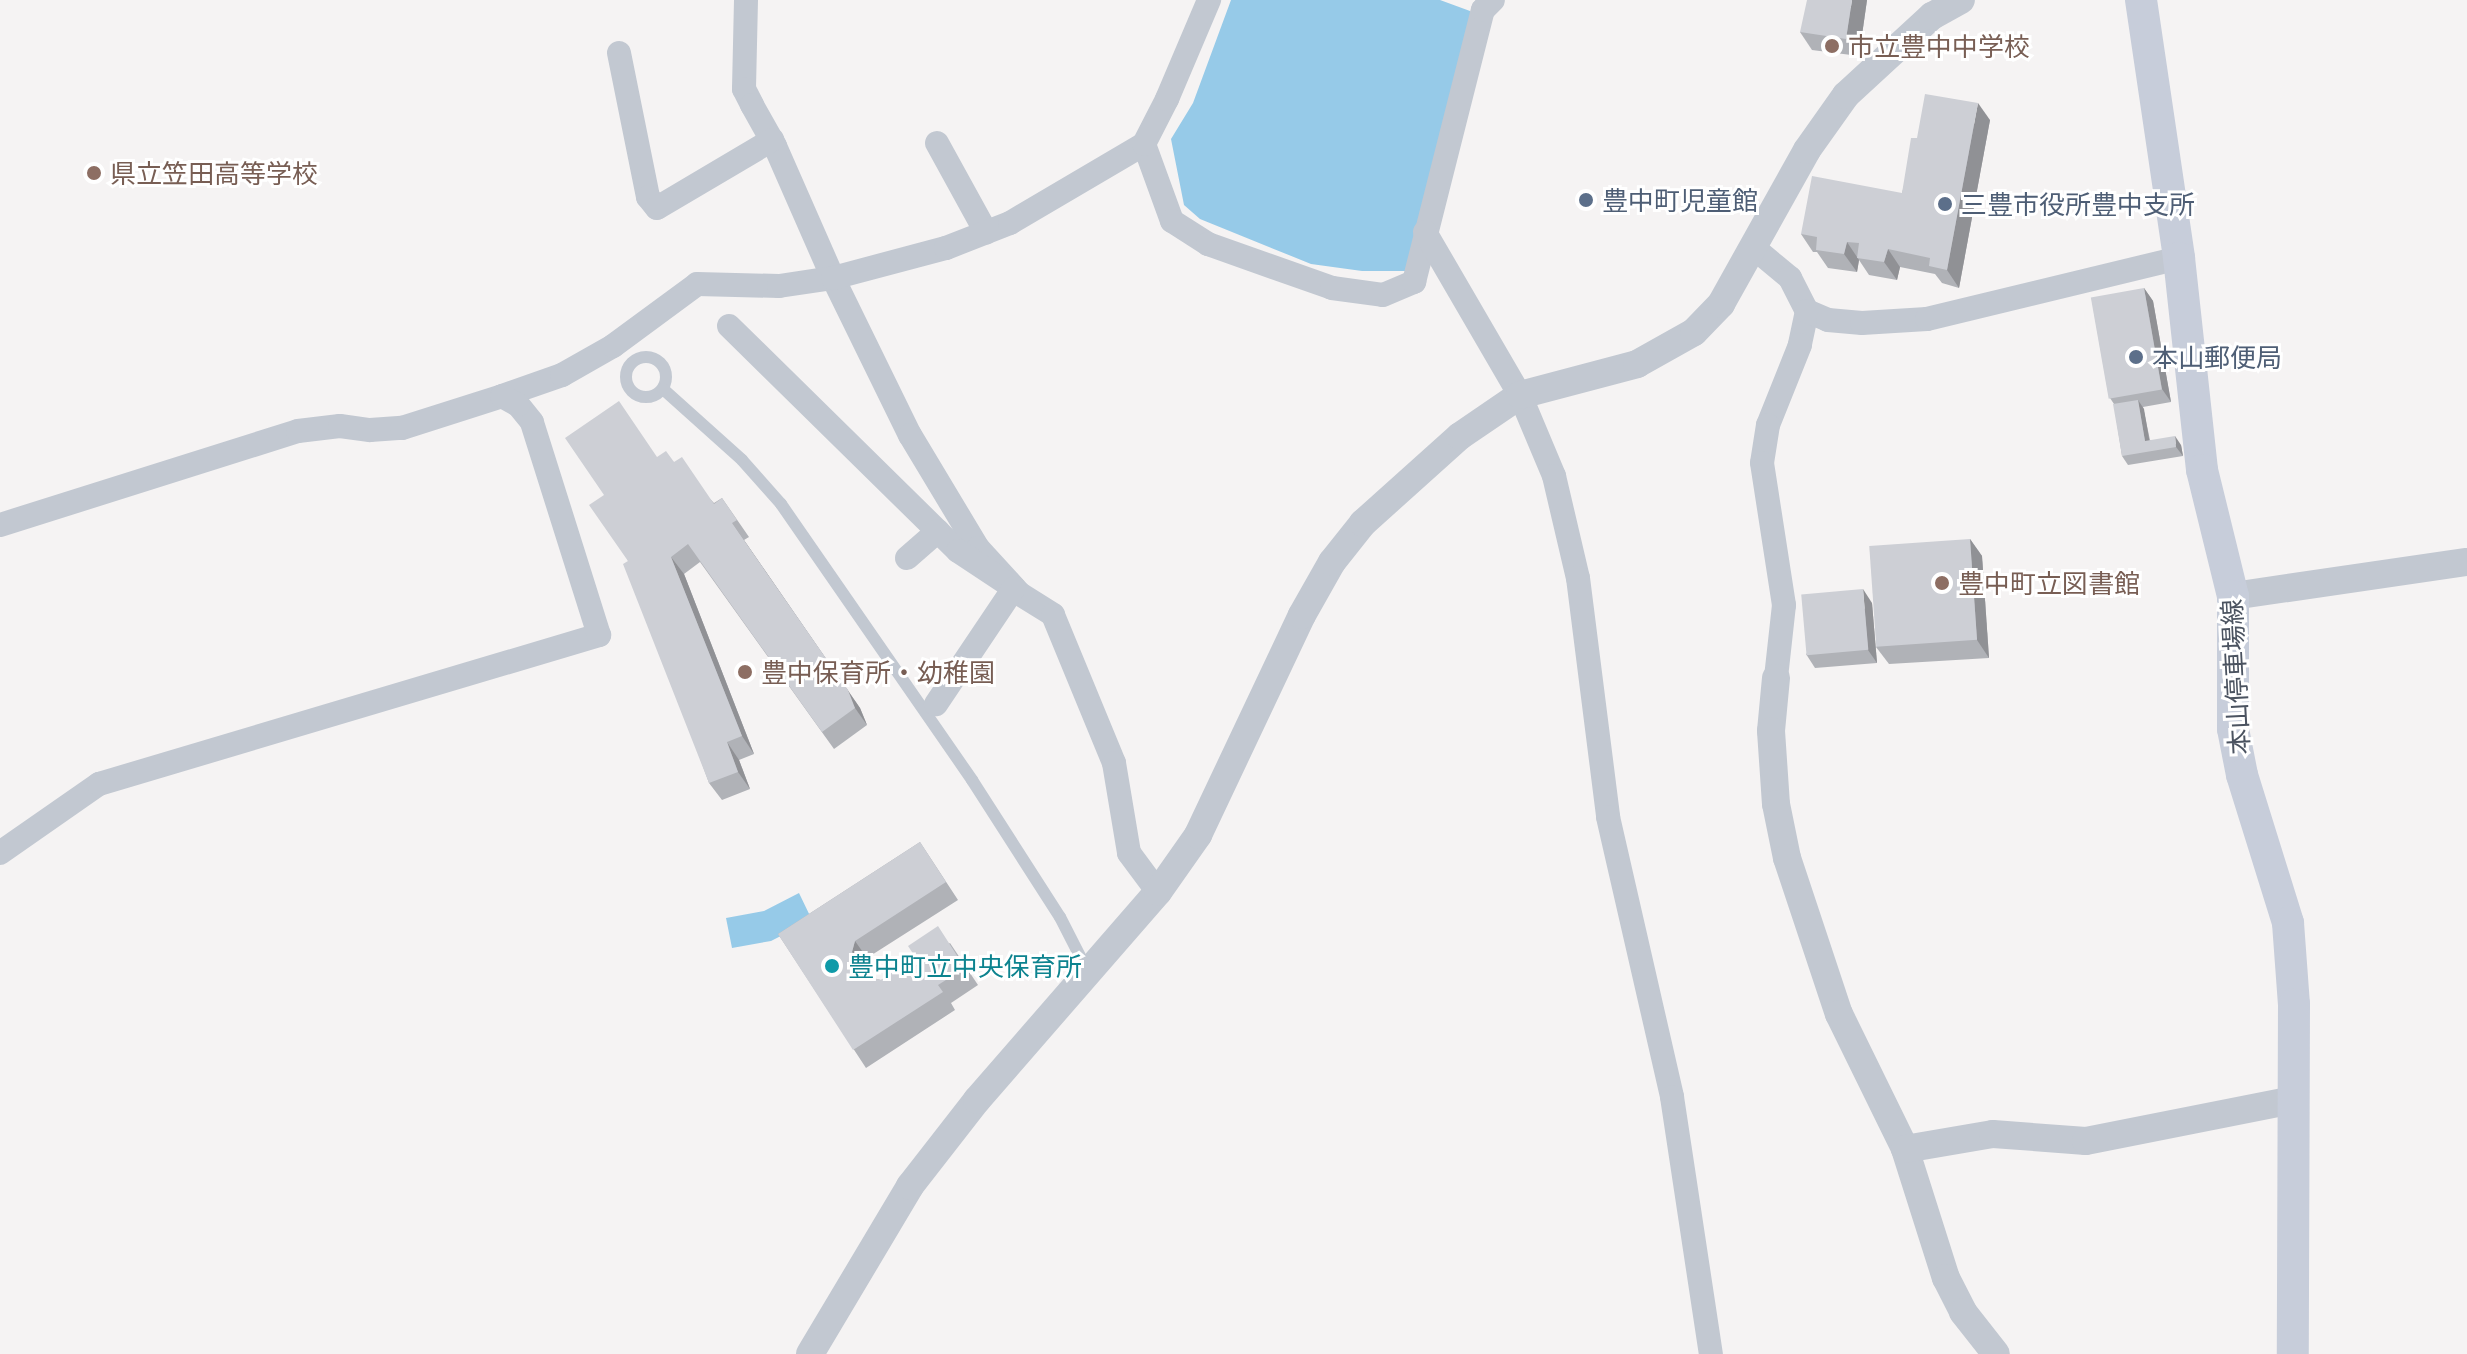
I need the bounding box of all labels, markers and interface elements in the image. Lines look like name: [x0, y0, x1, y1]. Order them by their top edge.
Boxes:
place label: 市立豊中中学校: [1848, 30, 2030, 62]
marker: 市立豊中中学校: [1823, 37, 1841, 55]
place label: 県立笠田高等学校: [110, 157, 318, 189]
marker: 県立笠田高等学校: [85, 164, 103, 182]
place label: 豊中町児童館: [1602, 184, 1758, 216]
place label: 三豊市役所豊中支所: [1961, 188, 2195, 220]
marker: 豊中町児童館: [1577, 191, 1595, 209]
marker: 三豊市役所豊中支所: [1936, 195, 1954, 213]
place label: 本山郵便局: [2152, 341, 2282, 373]
marker: 本山郵便局: [2127, 348, 2145, 366]
place label: 豊中町立図書館: [1958, 567, 2140, 599]
marker: 豊中町立図書館: [1933, 574, 1951, 592]
street label: 本山停車場線: [2215, 598, 2255, 756]
place label: 豊中保育所・幼稚園: [761, 656, 995, 688]
marker: 豊中保育所・幼稚園: [736, 663, 754, 681]
place label: 豊中町立中央保育所: [848, 950, 1082, 982]
marker: 豊中町立中央保育所: [823, 957, 841, 975]

